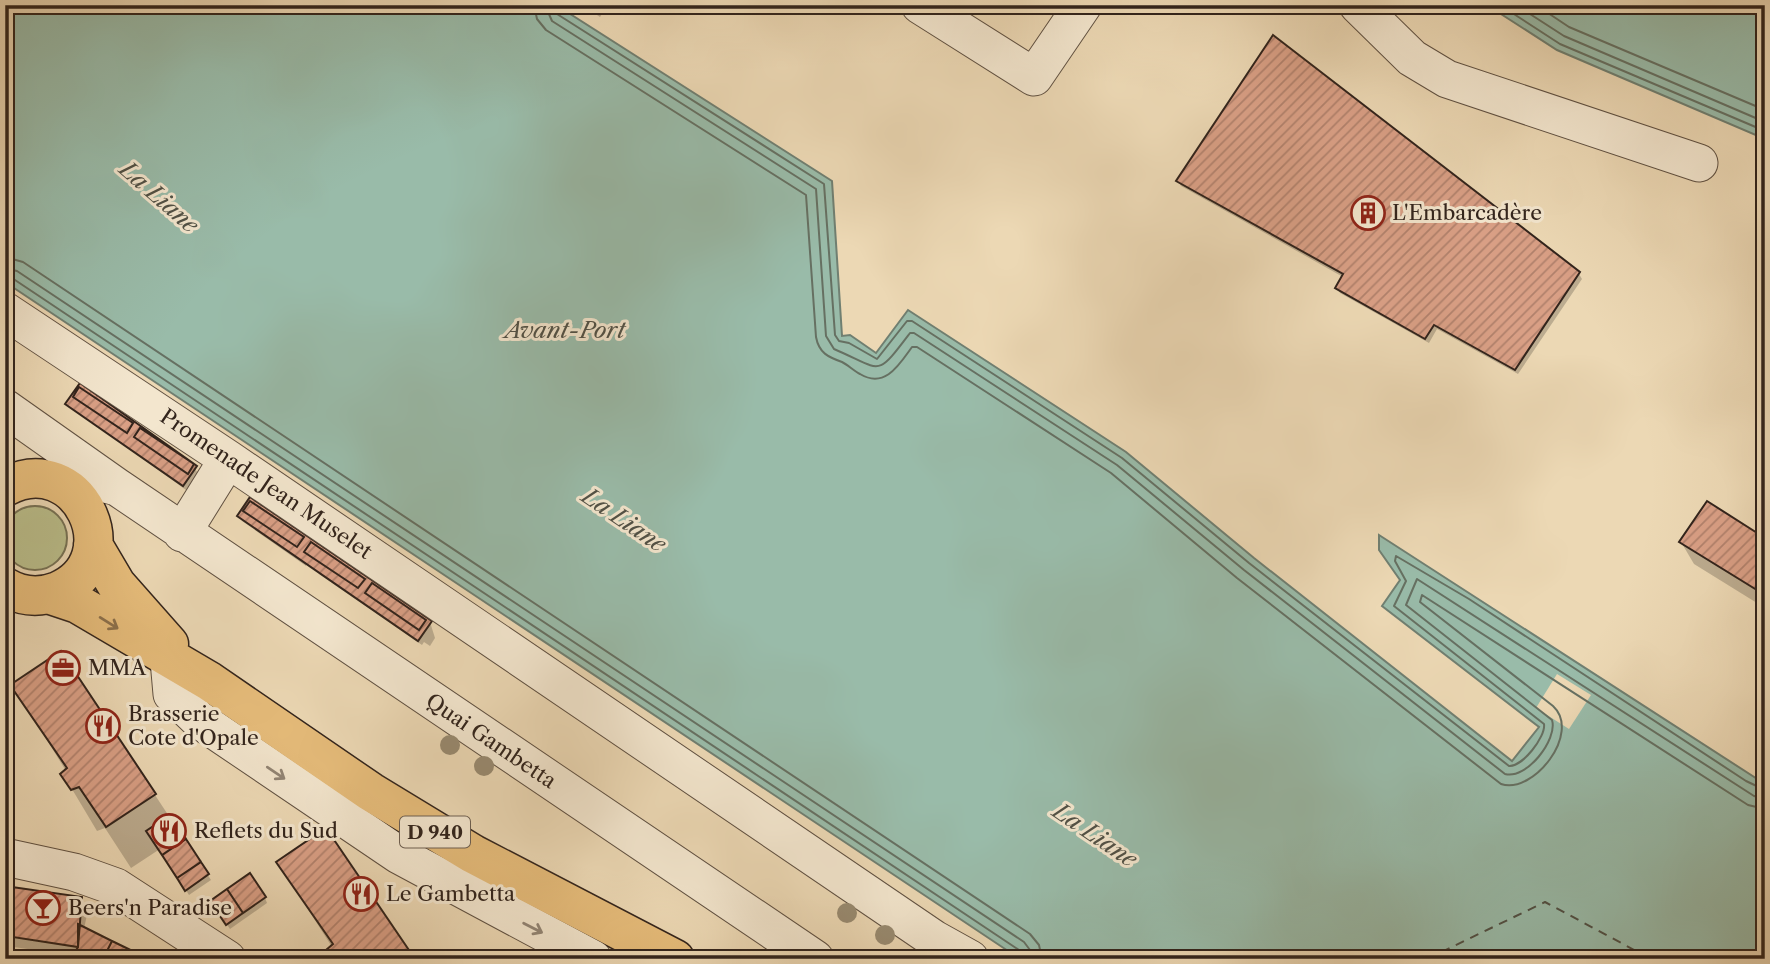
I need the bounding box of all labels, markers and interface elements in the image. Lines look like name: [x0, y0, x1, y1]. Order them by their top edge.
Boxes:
water label: La Liane: [112, 154, 205, 239]
building icon: L'Embarcadère: [1349, 194, 1387, 232]
place label: L'Embarcadère: [1392, 200, 1542, 225]
water label: Avant-Port: [502, 316, 627, 344]
street label: Promenade Jean Muselet: [156, 403, 377, 564]
water label: La Liane: [575, 481, 672, 559]
one-way arrow: [99, 616, 118, 631]
office icon: MMA: [44, 649, 82, 687]
place label: MMA: [88, 655, 146, 680]
street label: Quai Gambetta: [422, 688, 562, 794]
place label: Brasserie Cote d'Opale: [128, 701, 259, 750]
restaurant icon: Brasserie Cote d'Opale: [84, 707, 122, 745]
one-way arrow: [266, 766, 285, 780]
water label: La Liane: [1046, 796, 1143, 874]
restaurant icon: Reflets du Sud: [150, 812, 188, 850]
road number: D 940: [400, 817, 470, 848]
place label: Reflets du Sud: [194, 818, 338, 843]
restaurant icon: Le Gambetta: [342, 875, 380, 913]
place label: Le Gambetta: [386, 881, 516, 906]
bar icon: Beers'n Paradise: [24, 889, 62, 927]
place label: Beers'n Paradise: [68, 895, 232, 920]
one-way arrow: [522, 922, 543, 936]

